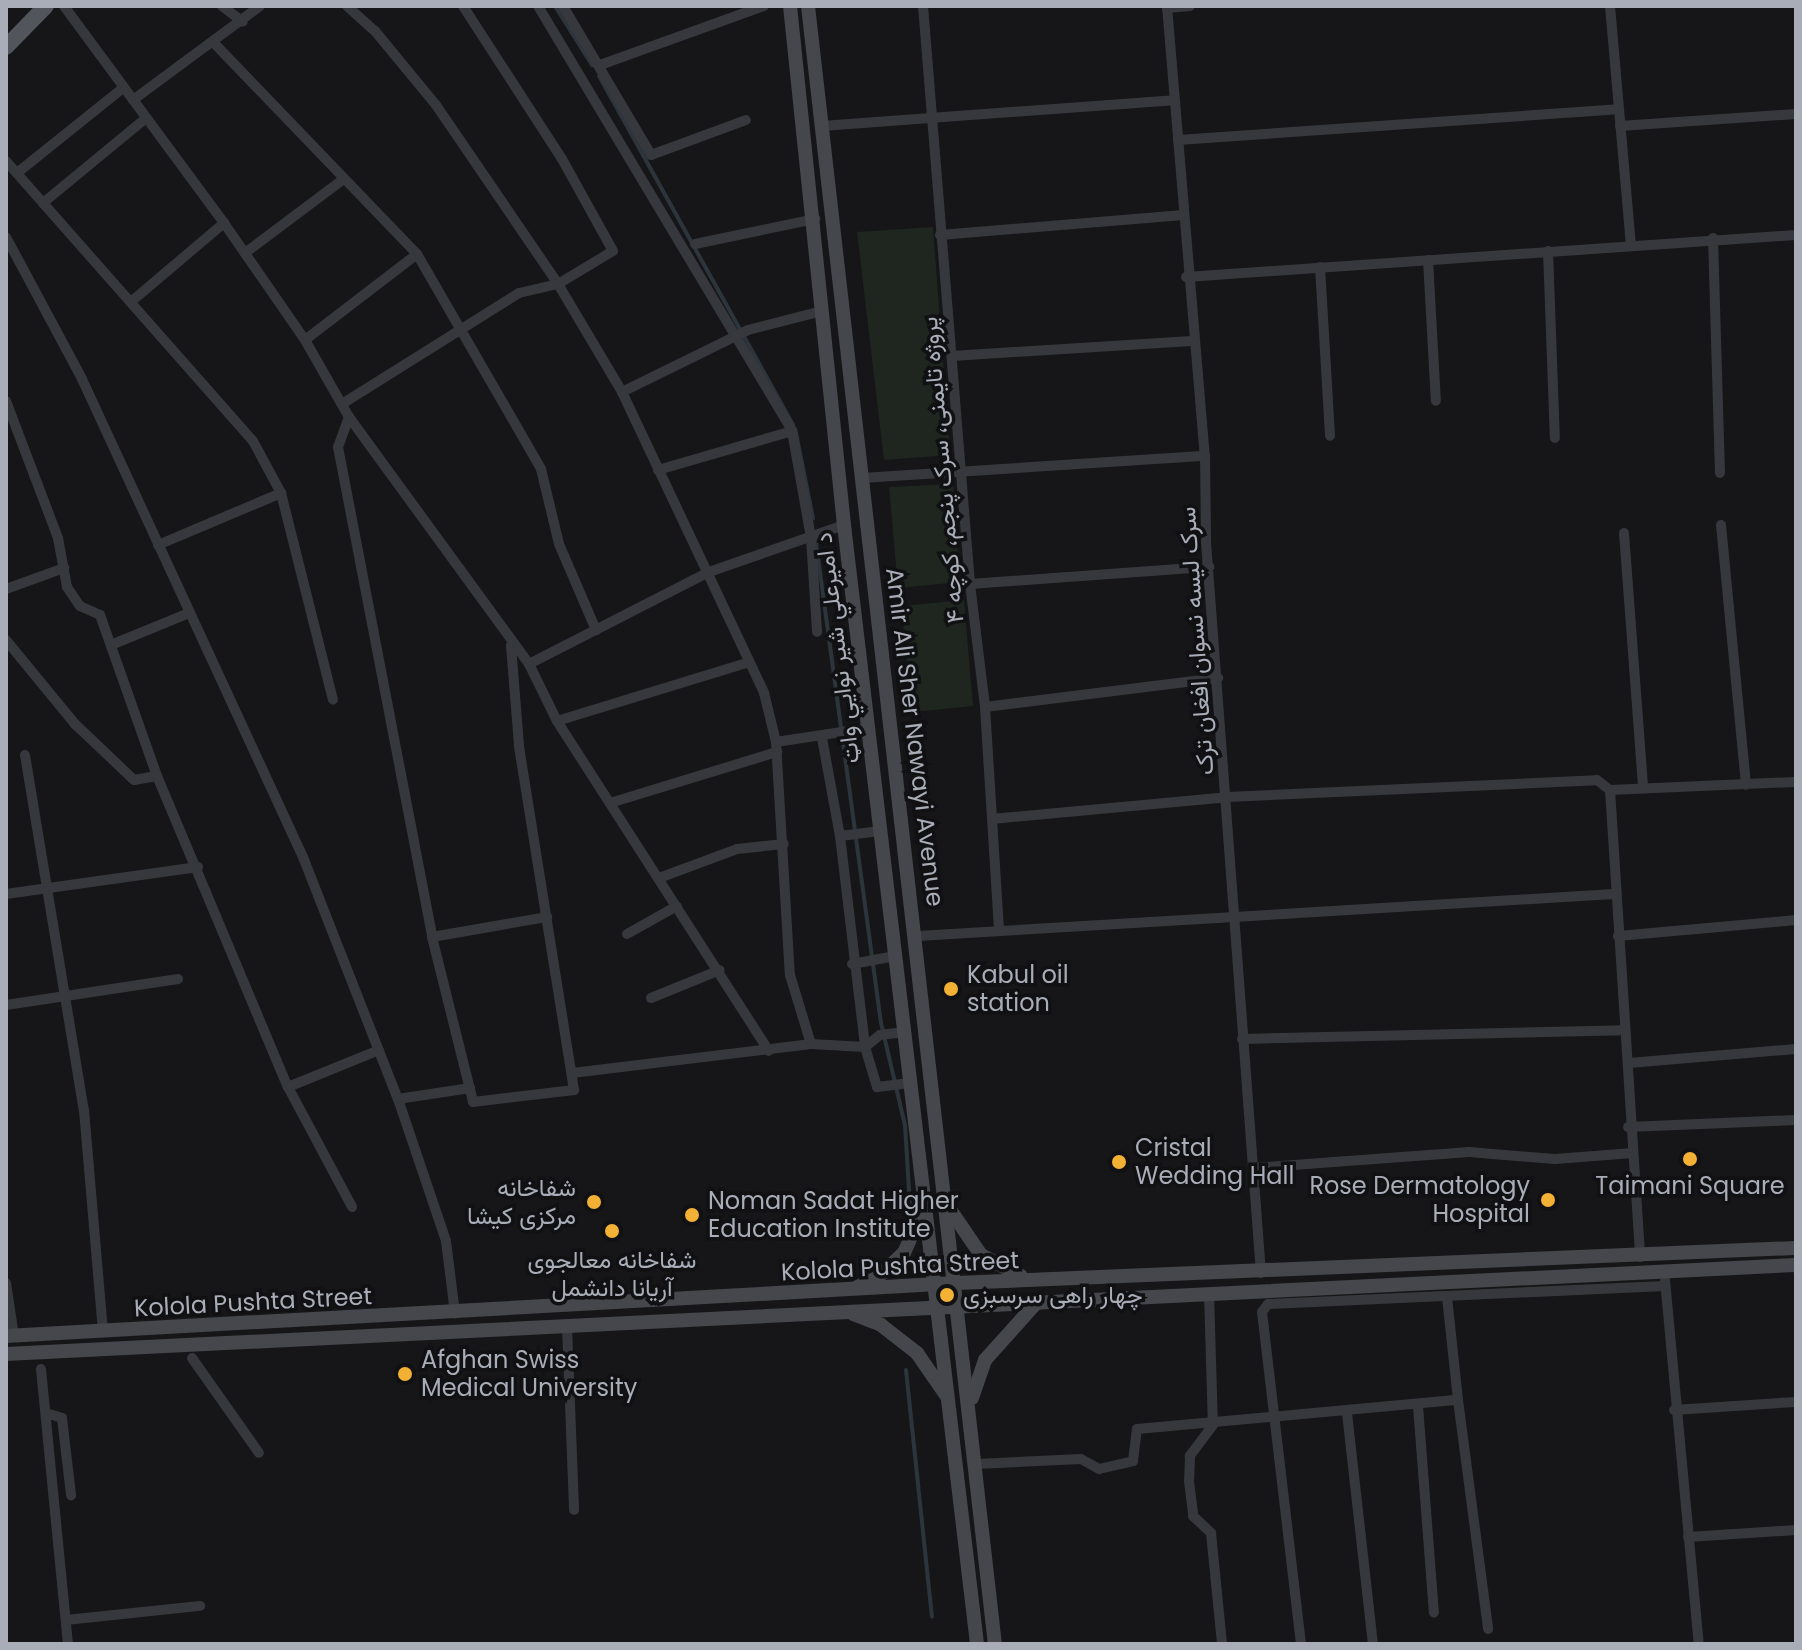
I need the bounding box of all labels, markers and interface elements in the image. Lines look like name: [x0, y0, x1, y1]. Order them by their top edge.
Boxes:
street label: پروژه تایمنی، سرک پنجم، کوچه ۴: [914, 316, 970, 624]
street label: سرک لیسه نسوان افغان‌ ترک: [1172, 506, 1220, 776]
street label: د امیرعلي شیر نوايي واټ: [809, 531, 865, 765]
street label: Amir Ali Sher Nawayi Avenue: [880, 566, 950, 908]
place label: Kabul oil station: [967, 961, 1069, 1017]
marker: Kabul oil station: [942, 980, 960, 998]
place label: Cristal Wedding Hall: [1135, 1134, 1294, 1190]
marker: Taimani Square: [1681, 1150, 1699, 1168]
marker: Cristal Wedding Hall: [1110, 1153, 1128, 1171]
place label: Rose Dermatology Hospital: [1309, 1172, 1530, 1228]
place label: Taimani Square: [1595, 1172, 1785, 1200]
place label: شفاخانه مرکزی کیشا: [467, 1174, 576, 1230]
place label: Noman Sadat Higher Education Institute: [708, 1187, 959, 1243]
marker: Rose Dermatology Hospital: [1537, 1189, 1559, 1211]
marker: شفاخانه مرکزی کیشا: [583, 1191, 605, 1213]
marker: Noman Sadat Higher Education Institute: [683, 1206, 701, 1224]
marker: شفاخانه معالجوی آریانا دانشمل: [601, 1220, 623, 1242]
street label: Kolola Pushta Street: [780, 1245, 1020, 1287]
place label: شفاخانه معالجوی آریانا دانشمل: [528, 1246, 696, 1302]
street label: Kolola Pushta Street: [133, 1281, 373, 1323]
place label: چهار راهی سرسبزی: [963, 1281, 1143, 1309]
marker: چهار راهی سرسبزی: [938, 1286, 956, 1304]
place label: Afghan Swiss Medical University: [421, 1346, 637, 1402]
marker: Afghan Swiss Medical University: [396, 1365, 414, 1383]

